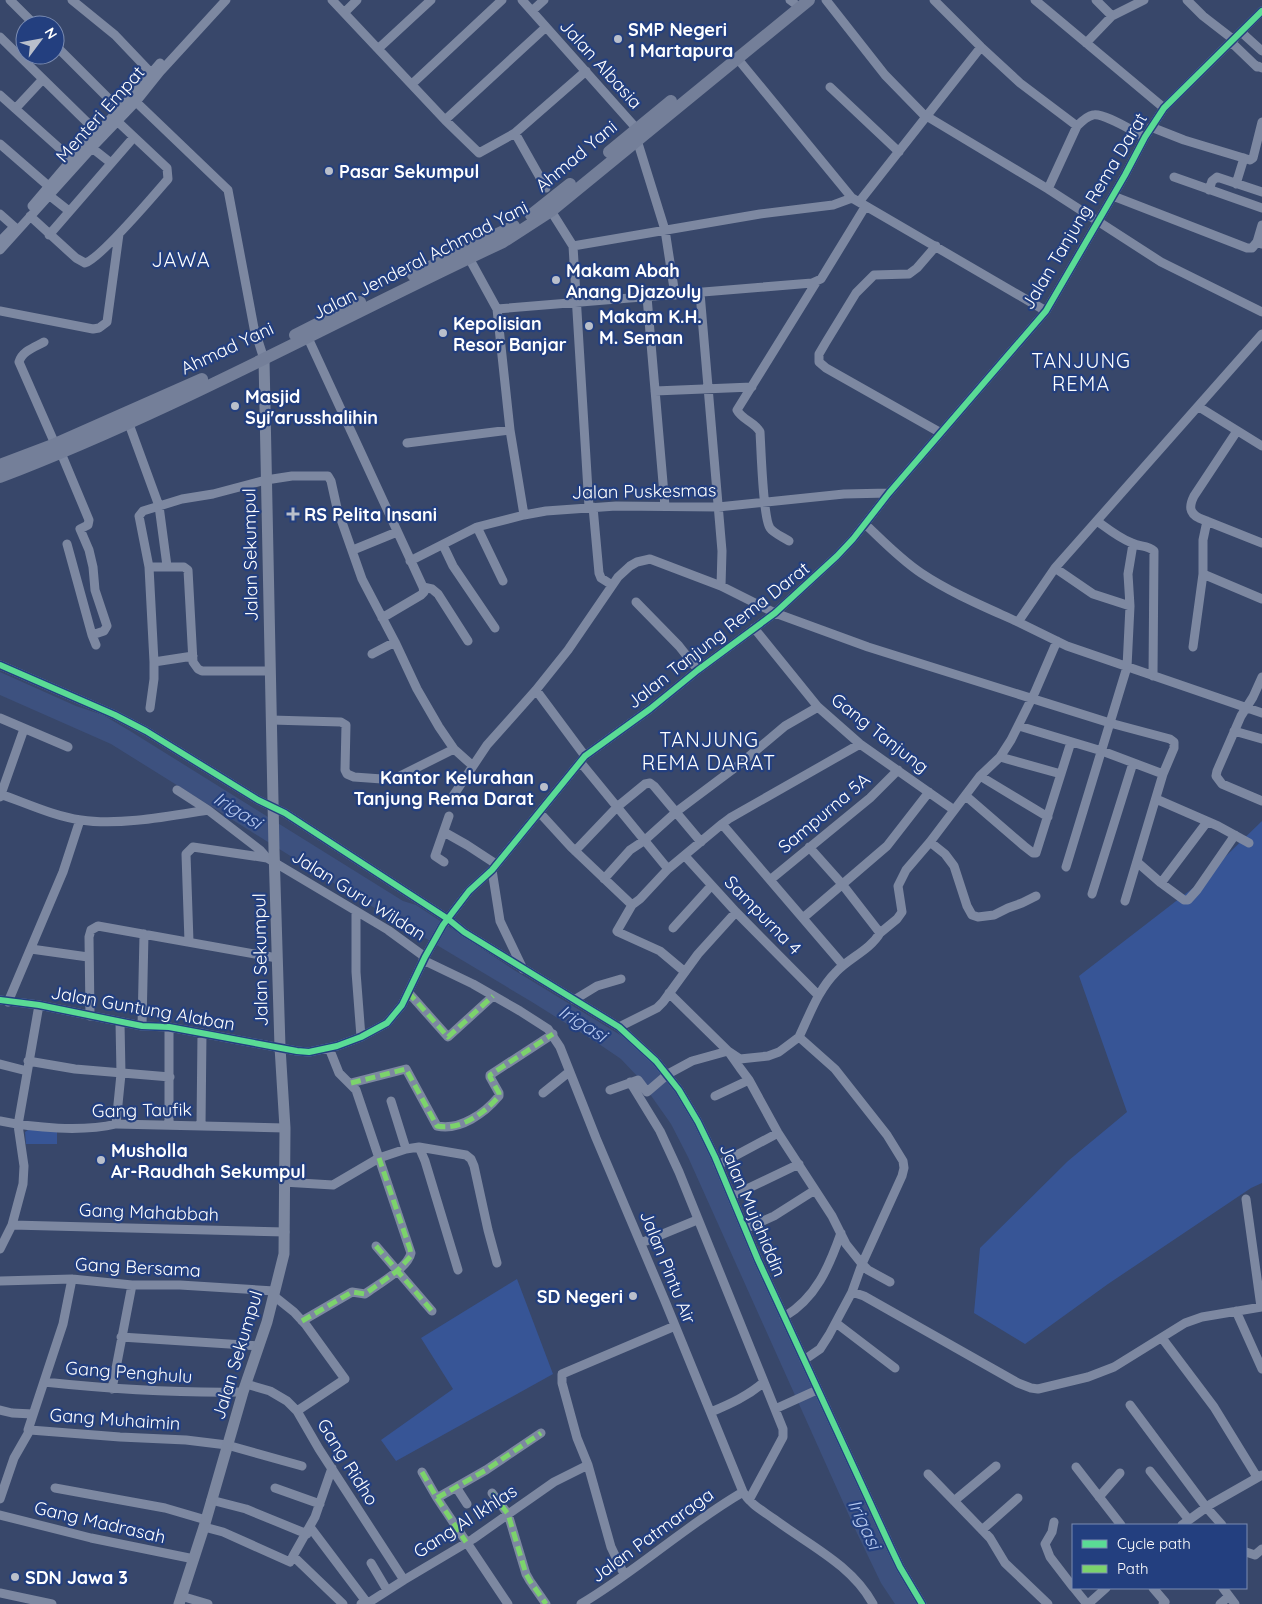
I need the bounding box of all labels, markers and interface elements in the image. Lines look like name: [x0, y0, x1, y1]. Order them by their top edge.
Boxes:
north arrow: [15, 15, 65, 65]
street label: Jalan Albasia: [555, 15, 647, 113]
place label: SMP Negeri 1 Martapura: [628, 18, 733, 62]
text: N: [41, 24, 61, 42]
marker: SMP Negeri 1 Martapura: [612, 33, 624, 45]
street label: Menteri Empat: [51, 61, 149, 167]
street label: Jalan Tanjung Rema Darat: [1016, 108, 1152, 314]
street label: Ahmad Yani: [530, 115, 622, 197]
place label: Pasar Sekumpul: [339, 160, 479, 183]
marker: Pasar Sekumpul: [323, 165, 335, 177]
street label: Jalan Jenderal Achmad Yani: [308, 195, 532, 325]
district label: JAWA: [151, 247, 211, 272]
place label: Makam Abah Anang Djazouly: [566, 259, 701, 303]
marker: Makam Abah Anang Djazouly: [550, 274, 562, 286]
place label: Makam K.H. M. Seman: [599, 305, 702, 349]
place label: Kepolisian Resor Banjar: [453, 312, 567, 356]
street label: Ahmad Yani: [177, 317, 277, 379]
marker: Makam K.H. M. Seman: [583, 320, 595, 332]
marker: Kepolisian Resor Banjar: [437, 327, 449, 339]
district label: TANJUNG REMA: [1031, 348, 1131, 396]
place label: Masjid Syi'arusshalihin: [245, 385, 378, 429]
marker: Masjid Syi'arusshalihin: [229, 400, 241, 412]
street label: Jalan Puskesmas: [572, 478, 716, 504]
street label: Jalan Sekumpul: [237, 488, 263, 622]
place label: RS Pelita Insani: [304, 503, 437, 526]
marker: RS Pelita Insani: [286, 507, 300, 521]
street label: Jalan Tanjung Rema Darat: [622, 557, 814, 713]
street label: Gang Tanjung: [827, 688, 933, 778]
district label: TANJUNG REMA DARAT: [642, 727, 776, 775]
place label: Kantor Kelurahan Tanjung Rema Darat: [353, 766, 534, 810]
street label: Sampurna 5A: [773, 768, 875, 858]
marker: Kantor Kelurahan Tanjung Rema Darat: [538, 781, 550, 793]
water label: Irigasi: [209, 786, 268, 835]
street label: Jalan Guru Wildan: [288, 844, 430, 946]
street label: Sampurna 4: [720, 871, 806, 959]
street label: Jalan Sekumpul: [247, 893, 273, 1027]
street label: Jalan Guntung Alaban: [49, 980, 237, 1036]
water label: Irigasi: [554, 999, 613, 1048]
street label: Gang Taufik: [92, 1098, 192, 1122]
place label: Musholla Ar-Raudhah Sekumpul: [111, 1139, 306, 1183]
street label: Jalan Mujahiddin: [715, 1140, 791, 1280]
marker: Musholla Ar-Raudhah Sekumpul: [95, 1154, 107, 1166]
street label: Gang Mahabbah: [79, 1198, 219, 1226]
street label: Jalan Pintu Air: [635, 1207, 701, 1327]
street label: Gang Bersama: [75, 1252, 201, 1282]
place label: SD Negeri: [537, 1285, 623, 1308]
street label: Jalan Sekumpul: [207, 1288, 267, 1422]
marker: SD Negeri: [627, 1290, 639, 1302]
street label: Gang Penghulu: [65, 1356, 193, 1388]
street label: Gang Muhaimin: [49, 1403, 181, 1435]
street label: Gang Ridho: [312, 1414, 384, 1510]
street label: Gang Al Ikhlas: [409, 1479, 521, 1563]
street label: Jalan Patmaraga: [586, 1483, 718, 1587]
water label: Irigasi: [843, 1495, 888, 1555]
street label: Gang Madrasah: [32, 1496, 168, 1548]
legend: [1072, 1524, 1247, 1589]
text: Cycle path: [1117, 1534, 1191, 1553]
text: Path: [1117, 1559, 1149, 1578]
place label: SDN Jawa 3: [25, 1566, 128, 1589]
marker: SDN Jawa 3: [9, 1571, 21, 1583]

